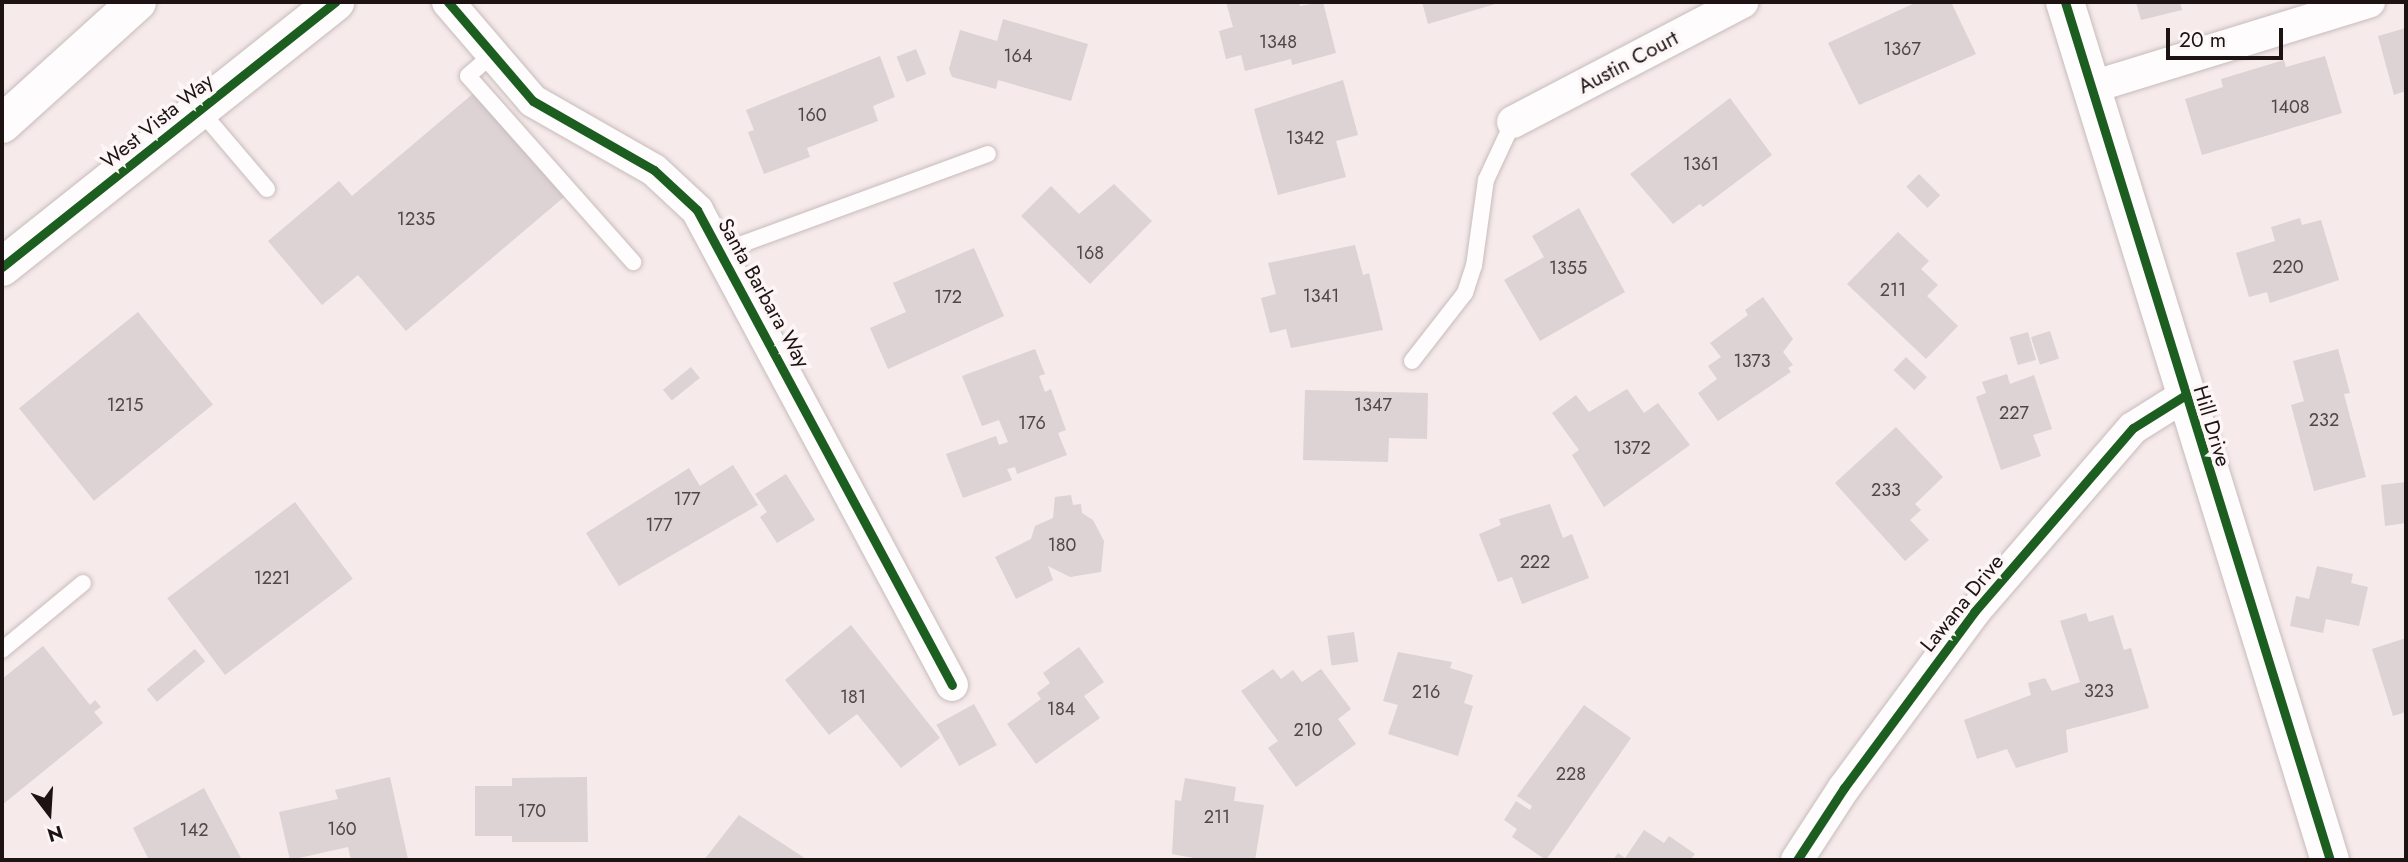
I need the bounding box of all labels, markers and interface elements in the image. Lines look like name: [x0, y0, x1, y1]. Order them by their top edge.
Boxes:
scale bar: [2170, 14, 2287, 58]
street label: Austin Court: [1574, 25, 1682, 99]
text: 20 m: [2179, 25, 2226, 55]
house number: 1348: [1259, 31, 1297, 53]
house number: 1367: [1883, 38, 1921, 60]
house number: 164: [1004, 45, 1032, 67]
street label: West Vista Way: [96, 68, 218, 174]
house number: 1408: [2270, 96, 2310, 118]
house number: 160: [797, 104, 827, 126]
house number: 1342: [1286, 127, 1324, 149]
house number: 1361: [1683, 153, 1719, 175]
house number: 1235: [397, 208, 435, 230]
street label: Santa Barbara Way: [713, 214, 815, 372]
house number: 168: [1076, 242, 1104, 264]
house number: 220: [2272, 256, 2304, 278]
house number: 1355: [1549, 257, 1587, 279]
house number: 211: [1880, 279, 1906, 301]
house number: 1341: [1303, 285, 1339, 307]
house number: 172: [934, 286, 962, 308]
house number: 1373: [1734, 350, 1770, 372]
street label: Hill Drive: [2188, 383, 2236, 469]
house number: 1215: [107, 394, 143, 416]
house number: 1347: [1354, 394, 1392, 416]
house number: 227: [1999, 402, 2029, 424]
house number: 232: [2309, 409, 2339, 431]
house number: 176: [1018, 412, 1046, 434]
house number: 1372: [1613, 437, 1651, 459]
house number: 233: [1871, 479, 1901, 501]
house number: 177: [674, 488, 700, 510]
house number: 177: [646, 514, 672, 536]
house number: 180: [1048, 534, 1076, 556]
street label: Lawana Drive: [1915, 549, 2009, 657]
house number: 222: [1520, 551, 1550, 573]
house number: 1221: [254, 567, 290, 589]
house number: 323: [2084, 680, 2114, 702]
house number: 216: [1412, 681, 1440, 703]
house number: 181: [840, 686, 866, 708]
house number: 184: [1047, 698, 1075, 720]
house number: 210: [1293, 719, 1323, 741]
house number: 228: [1556, 763, 1586, 785]
north arrow: [14, 778, 84, 848]
house number: 170: [518, 800, 546, 822]
house number: 211: [1204, 806, 1230, 828]
text: N: [44, 818, 66, 849]
house number: 160: [327, 818, 357, 840]
house number: 142: [180, 819, 208, 841]

